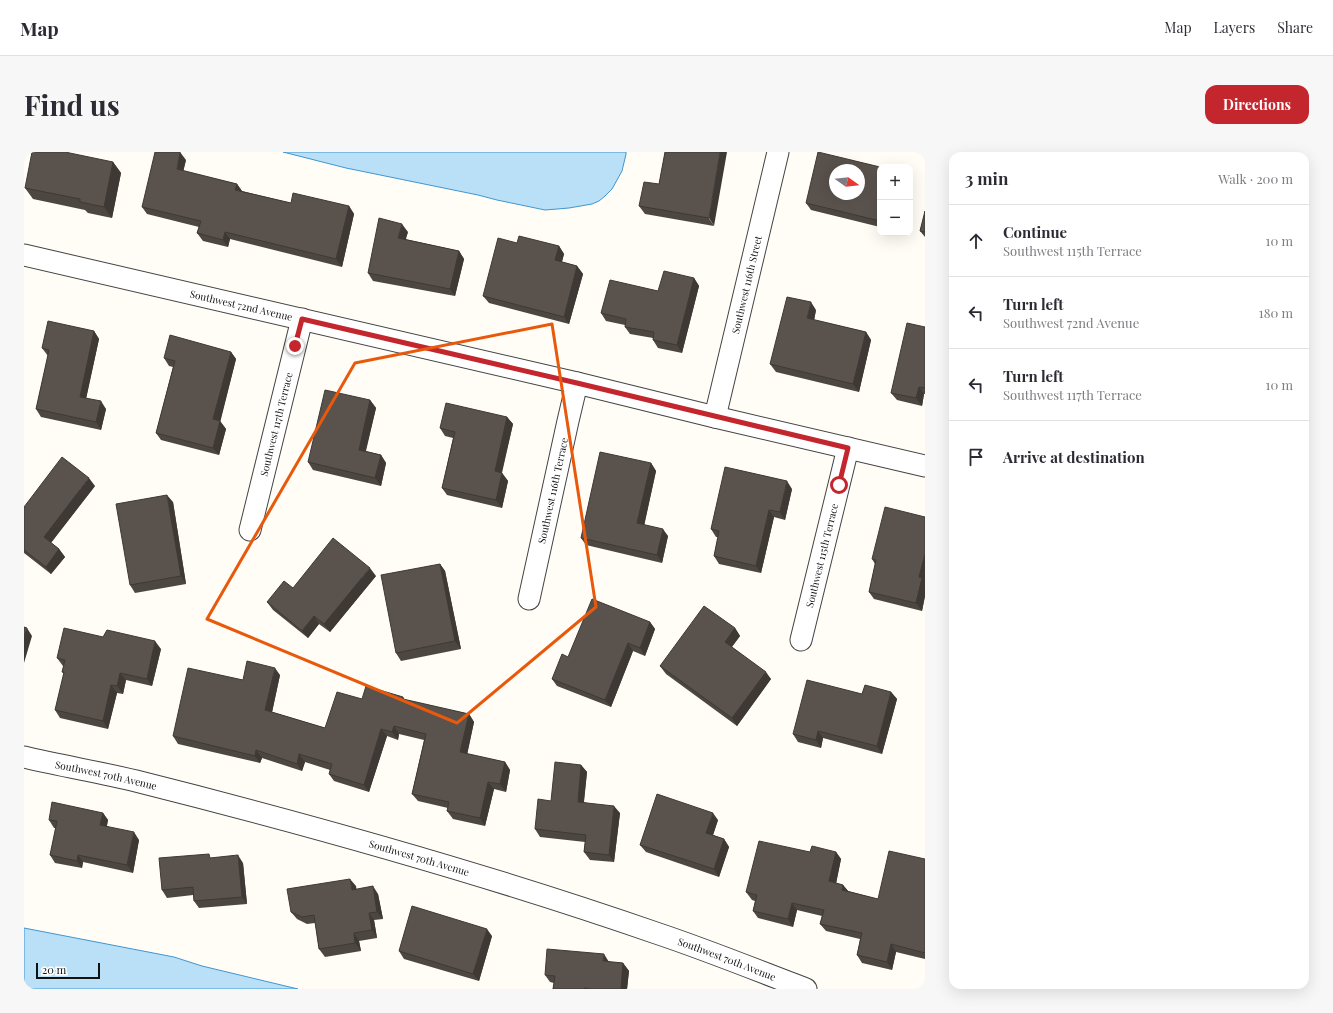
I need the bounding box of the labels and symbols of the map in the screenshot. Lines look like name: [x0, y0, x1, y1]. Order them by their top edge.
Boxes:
north arrow: [829, 164, 865, 200]
street label: Southwest 116th Street: [728, 234, 765, 335]
street label: Southwest 72nd Avenue: [189, 287, 294, 324]
route end: [286, 337, 304, 355]
street label: Southwest 117th Terrace: [256, 371, 296, 478]
street label: Southwest 116th Terrace: [534, 436, 571, 545]
route start: [830, 476, 848, 494]
street label: Southwest 115th Terrace: [802, 502, 841, 609]
street label: Southwest 70th Avenue: [54, 757, 158, 793]
street label: Southwest 70th Avenue: [367, 836, 471, 879]
street label: Southwest 70th Avenue: [676, 934, 778, 984]
scale bar: [36, 961, 100, 980]

